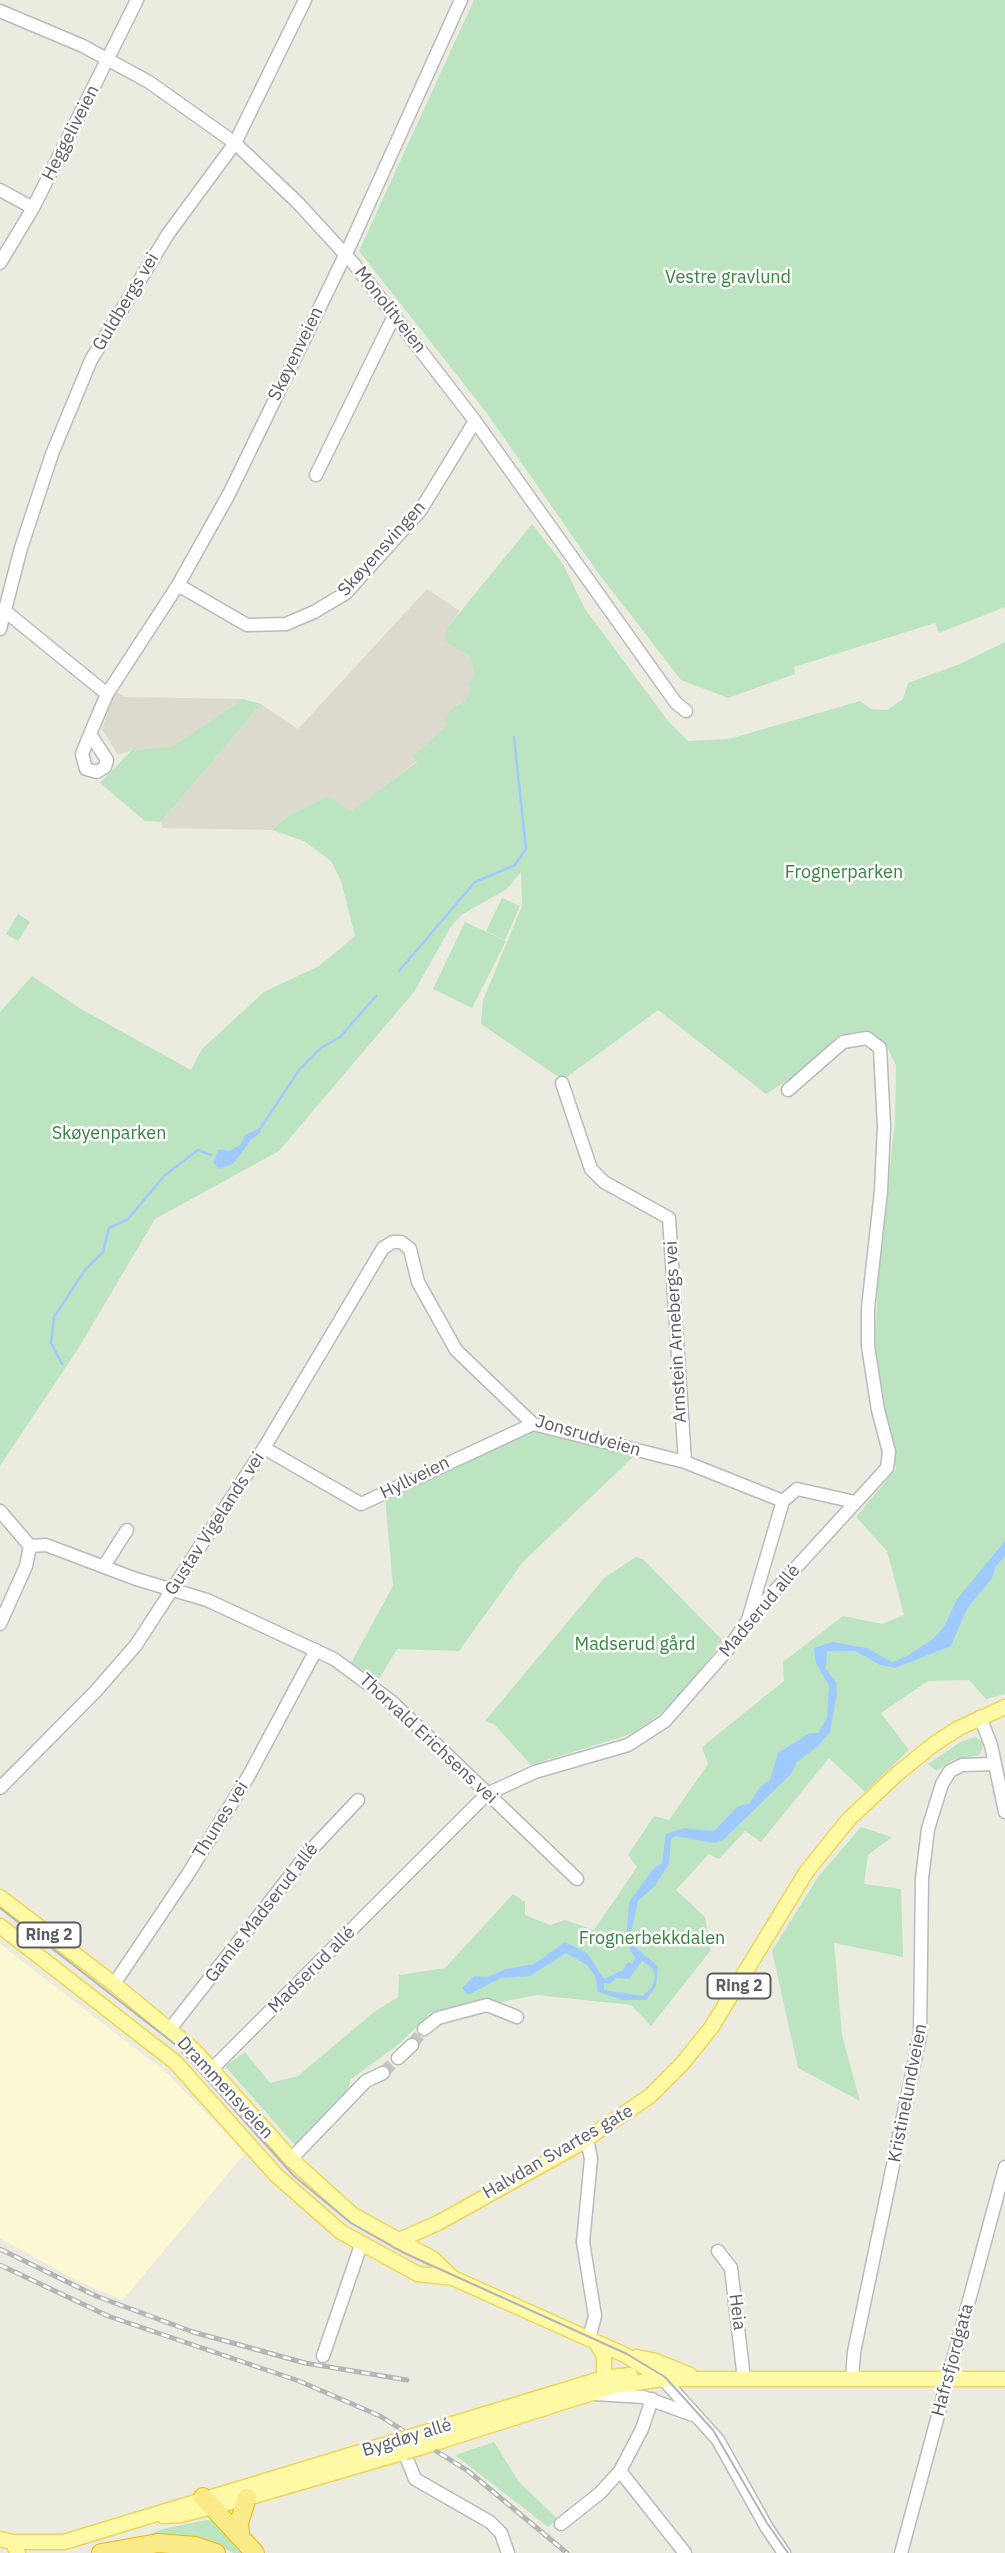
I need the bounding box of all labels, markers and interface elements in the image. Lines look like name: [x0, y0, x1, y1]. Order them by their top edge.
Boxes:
street label: Heggeliveien: [38, 82, 104, 184]
street label: Guldbergs vei: [88, 249, 164, 355]
street label: Monolitveien: [350, 262, 430, 358]
park label: Vestre gravlund: [665, 267, 791, 289]
street label: Skøyenveien: [264, 304, 328, 404]
street label: Skøyensvingen: [334, 497, 430, 601]
park label: Frognerparken: [785, 862, 903, 884]
park label: Skøyenparken: [52, 1123, 166, 1145]
street label: Arnstein Arnebergs vei: [660, 1240, 692, 1424]
street label: Jonsrudveien: [533, 1411, 643, 1461]
street label: Gustav Vigelands vei: [161, 1448, 269, 1600]
street label: Hyllveien: [377, 1452, 453, 1504]
street label: Madserud allé: [715, 1560, 805, 1662]
park label: Madserud gård: [575, 1634, 695, 1656]
street label: Thorvald Erichsens vei: [354, 1669, 502, 1809]
street label: Thunes vei: [189, 1777, 253, 1863]
street label: Gamle Madserud allé: [201, 1839, 323, 1987]
street label: Madserud allé: [264, 1922, 360, 2018]
road number: Ring 2: [18, 1923, 80, 1948]
park label: Frognerbekkdalen: [579, 1928, 725, 1950]
road number: Ring 2: [708, 1974, 770, 1998]
street label: Kristinelundveien: [884, 2022, 932, 2164]
street label: Drammensveien: [172, 2033, 278, 2143]
street label: Halvdan Svartes gate: [479, 2100, 637, 2204]
street label: Heia: [724, 2292, 750, 2332]
street label: Hafrsfjordgata: [928, 2301, 978, 2419]
street label: Bygdøy allé: [360, 2414, 454, 2462]

